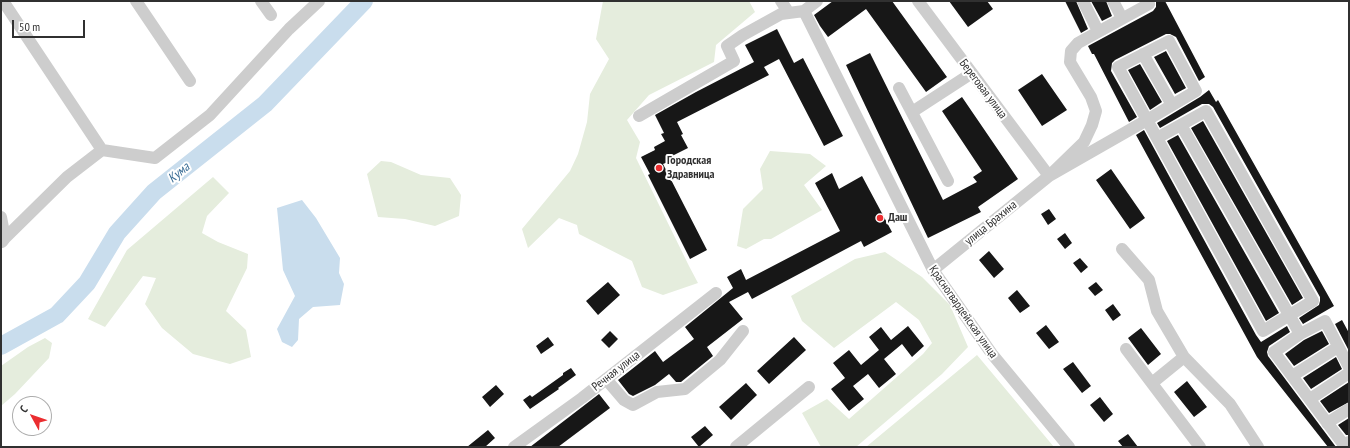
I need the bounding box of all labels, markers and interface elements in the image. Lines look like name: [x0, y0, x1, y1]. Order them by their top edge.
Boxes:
scale bar: [14, 12, 87, 38]
text: 50 m: [19, 19, 40, 34]
street label: Береговая улица: [956, 57, 1010, 121]
place label: Городская Здравница: [667, 154, 715, 182]
water label: Кума: [165, 160, 193, 186]
marker: Городская Здравница: [654, 163, 664, 173]
street label: улица Брахина: [962, 198, 1020, 248]
place label: Даш: [888, 211, 907, 225]
marker: Даш: [875, 213, 885, 223]
street label: Красногвардейская улица: [926, 263, 1000, 361]
street label: Речная улица: [589, 348, 643, 394]
north arrow: [12, 396, 52, 436]
text: С: [17, 403, 31, 415]

